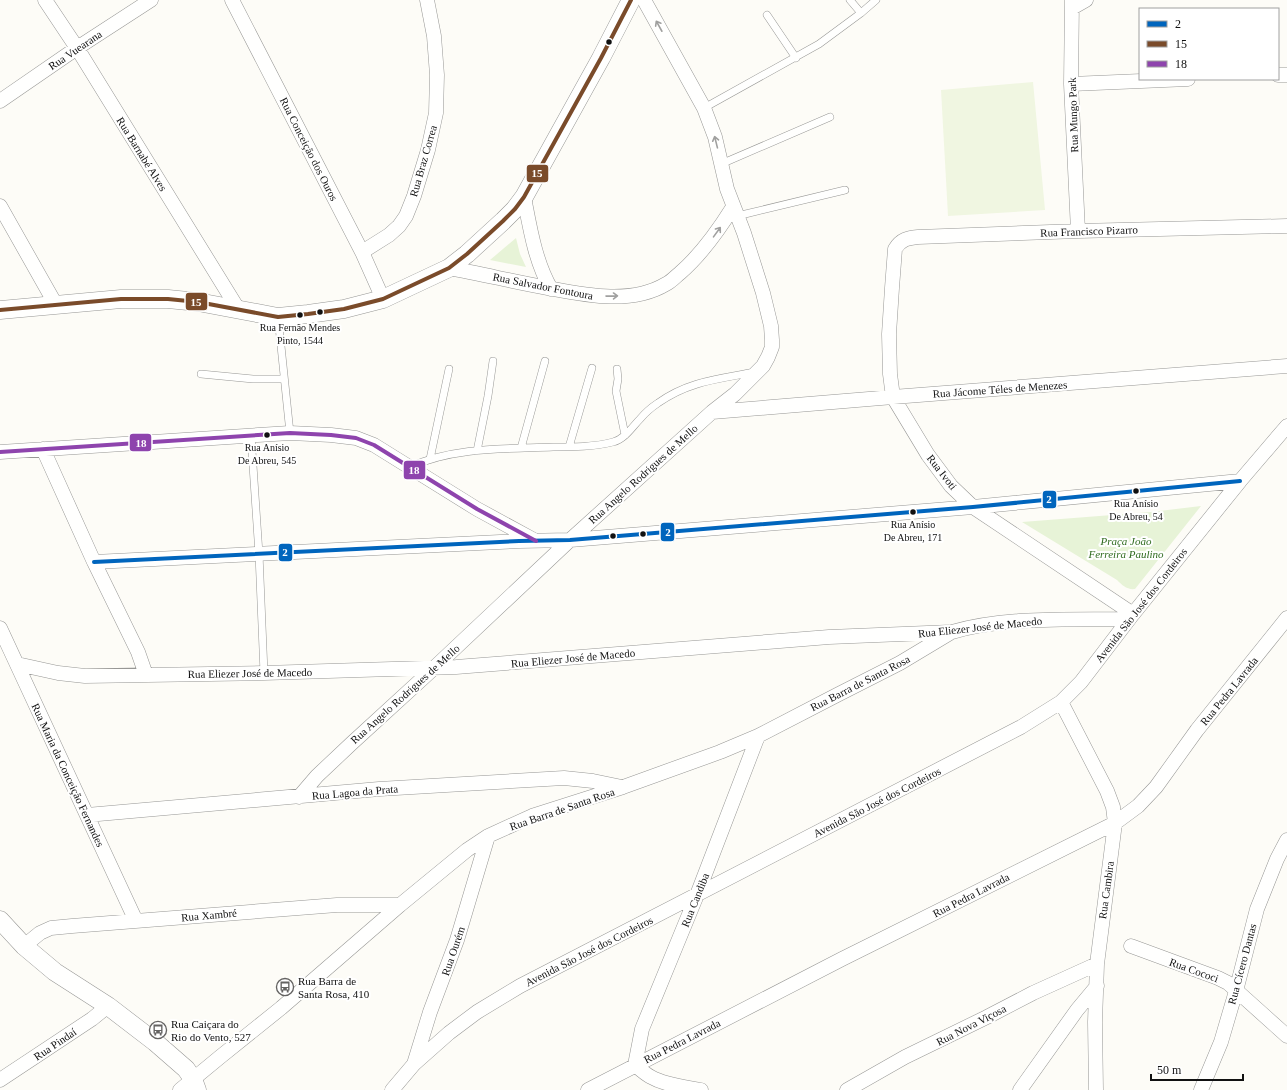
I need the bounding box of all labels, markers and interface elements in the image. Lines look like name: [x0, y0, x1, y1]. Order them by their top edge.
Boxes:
legend: [1139, 8, 1279, 80]
text: 2: [1175, 17, 1181, 31]
one-way arrow: [654, 20, 662, 32]
street label: Rua Vuearana: [46, 28, 104, 72]
unlabelled marker: [604, 37, 614, 47]
text: 15: [1175, 37, 1187, 51]
text: 18: [1175, 57, 1187, 71]
street label: Rua Mungo Park: [1066, 77, 1080, 153]
street label: Rua Conceição dos Ouros: [278, 95, 340, 203]
street label: Rua Barnabé Alves: [114, 115, 170, 193]
street label: Rua Braz Correa: [407, 124, 439, 198]
one-way arrow: [712, 136, 719, 149]
line badge: 15: [526, 164, 549, 183]
text: 15: [532, 167, 543, 179]
street label: Rua Francisco Pizarro: [1040, 223, 1139, 239]
one-way arrow: [713, 227, 721, 238]
street label: Rua Salvador Fontoura: [492, 270, 594, 302]
line badge: 15: [185, 292, 208, 311]
one-way arrow: [605, 292, 618, 300]
text: 15: [191, 296, 202, 308]
unlabelled marker: [315, 307, 325, 317]
marker: Rua Fernão Mendes Pinto, 1544: [295, 310, 305, 320]
place label: Rua Fernão Mendes Pinto, 1544: [260, 322, 340, 346]
street label: Rua Jácome Téles de Menezes: [932, 378, 1068, 400]
street label: Rua Angelo Rodrigues de Mello: [586, 422, 700, 526]
marker: Rua Anísio De Abreu, 545: [262, 430, 272, 440]
line badge: 18: [129, 433, 152, 452]
text: 18: [136, 437, 147, 449]
place label: Rua Anísio De Abreu, 545: [238, 442, 296, 466]
street label: Rua Ivoti: [925, 452, 959, 492]
line badge: 18: [403, 460, 426, 480]
text: 18: [409, 464, 420, 476]
marker: Rua Anísio De Abreu, 54: [1131, 486, 1141, 496]
line badge: 2: [1042, 490, 1057, 509]
text: 2: [1046, 493, 1052, 505]
place label: Rua Anísio De Abreu, 54: [1109, 498, 1163, 522]
marker: Rua Anísio De Abreu, 171: [908, 507, 918, 517]
place label: Rua Anísio De Abreu, 171: [884, 519, 942, 543]
line badge: 2: [660, 522, 675, 542]
text: 2: [665, 526, 671, 538]
unlabelled marker: [638, 529, 648, 539]
unlabelled marker: [608, 531, 618, 541]
park label: Praça João Ferreira Paulino: [1087, 535, 1164, 560]
line badge: 2: [278, 543, 293, 562]
text: 2: [282, 546, 288, 558]
street label: Avenida São José dos Cordeiros: [1093, 546, 1189, 664]
street label: Rua Eliezer José de Macedo: [917, 614, 1043, 639]
street label: Rua Angelo Rodrigues de Mello: [348, 642, 462, 746]
street label: Rua Eliezer José de Macedo: [510, 647, 636, 669]
street label: Rua Barra de Santa Rosa: [808, 653, 912, 713]
street label: Rua Pedra Lavrada: [1198, 654, 1260, 728]
street label: Rua Eliezer José de Macedo: [188, 666, 313, 680]
street label: Rua Maria da Conceição Fernandes: [29, 701, 107, 849]
street label: Avenida São José dos Cordeiros: [811, 765, 943, 839]
street label: Rua Lagoa da Prata: [311, 782, 399, 802]
street label: Rua Barra de Santa Rosa: [508, 785, 616, 833]
street label: Rua Cambira: [1096, 860, 1116, 920]
street label: Rua Pedra Lavrada: [931, 870, 1011, 919]
street label: Rua Candiba: [679, 871, 711, 929]
street label: Rua Xambré: [181, 907, 237, 923]
street label: Avenida São José dos Cordeiros: [523, 914, 655, 988]
street label: Rua Cícero Dantas: [1225, 922, 1259, 1006]
street label: Rua Ourém: [439, 925, 467, 977]
street label: Rua Cococi: [1168, 956, 1220, 984]
place label: Rua Barra de Santa Rosa, 410: [298, 975, 370, 1000]
bus stop icon: Rua Barra de Santa Rosa, 410: [275, 977, 295, 997]
street label: Rua Nova Viçosa: [934, 1002, 1008, 1048]
street label: Rua Pedra Lavrada: [642, 1016, 722, 1065]
place label: Rua Caiçara do Rio do Vento, 527: [171, 1018, 251, 1043]
bus stop icon: Rua Caiçara do Rio do Vento, 527: [148, 1020, 168, 1040]
street label: Rua Pindaí: [32, 1025, 78, 1063]
scale bar: [1151, 1056, 1243, 1082]
text: 50 m: [1157, 1063, 1182, 1077]

